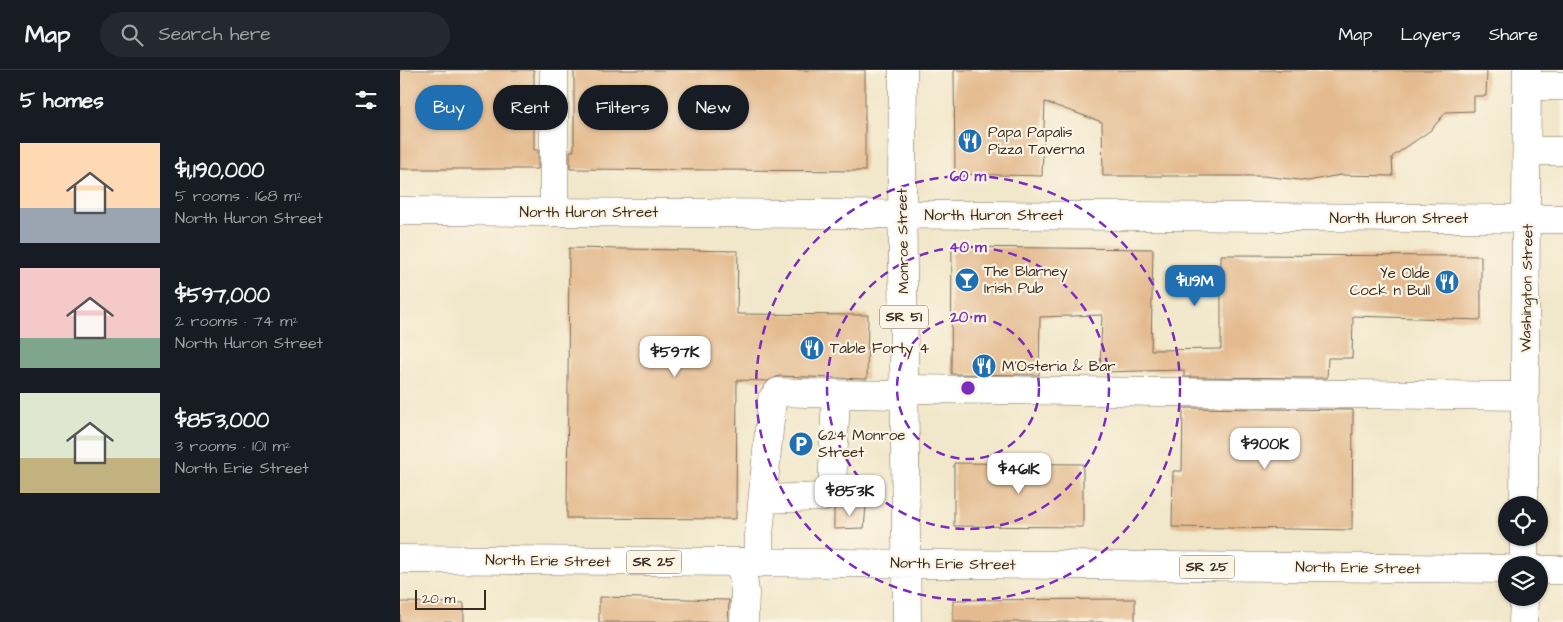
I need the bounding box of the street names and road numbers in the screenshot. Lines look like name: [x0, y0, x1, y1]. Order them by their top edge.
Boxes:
street label: Monroe Street: [892, 188, 914, 294]
street label: North Huron Street: [520, 202, 658, 223]
street label: North Huron Street: [925, 205, 1063, 226]
street label: North Huron Street: [1330, 208, 1468, 229]
street label: Washington Street: [1515, 224, 1540, 352]
road number: SR 51: [880, 306, 928, 328]
street label: North Erie Street: [485, 549, 611, 573]
road number: SR 25: [626, 551, 682, 574]
street label: North Erie Street: [890, 552, 1016, 576]
road number: SR 25: [1180, 556, 1234, 578]
street label: North Erie Street: [1295, 556, 1421, 580]

